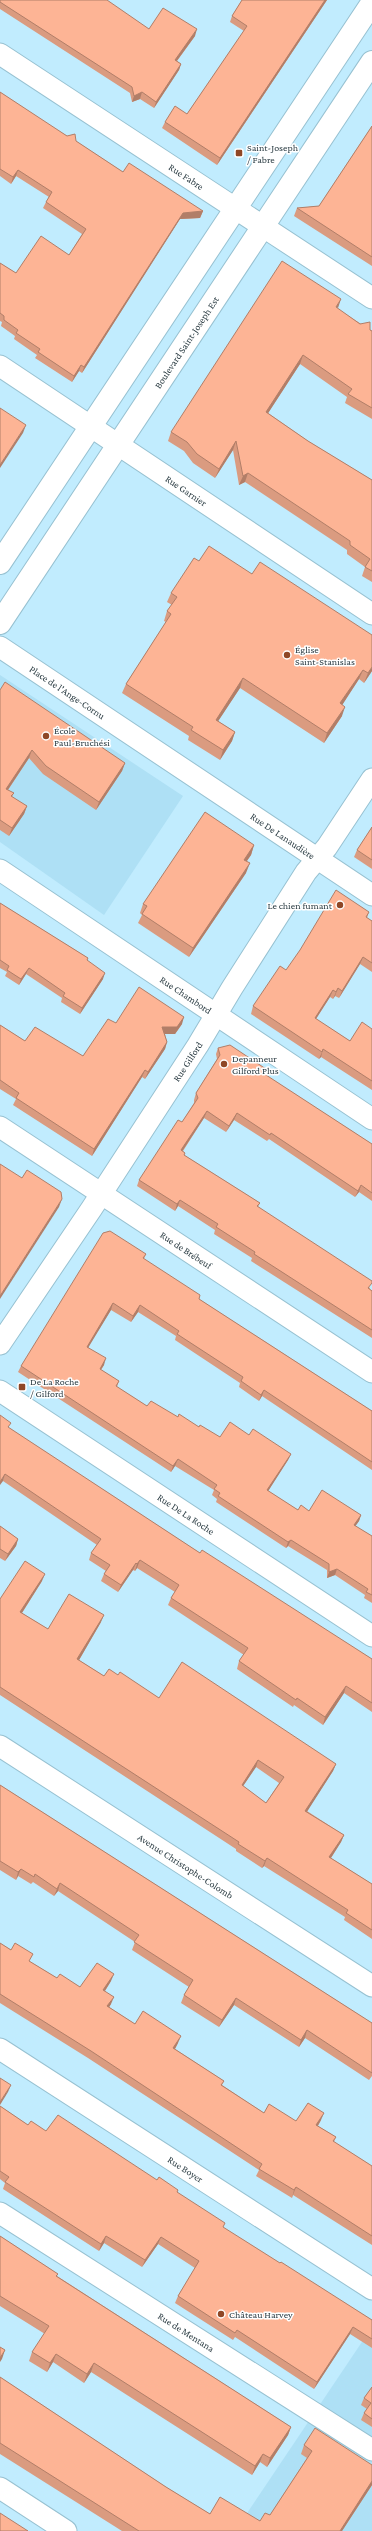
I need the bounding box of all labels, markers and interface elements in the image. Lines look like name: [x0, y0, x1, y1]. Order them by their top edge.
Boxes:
place label: Saint-Joseph / Fabre: [247, 142, 299, 165]
marker: Saint-Joseph / Fabre: [234, 148, 244, 158]
street label: Rue Fabre: [167, 161, 206, 192]
street label: Boulevard Saint-Joseph Est: [152, 294, 222, 391]
street label: Rue Garnier: [163, 473, 209, 509]
place label: Église Saint-Stanislas: [295, 644, 355, 667]
marker: Église Saint-Stanislas: [282, 650, 292, 660]
street label: Place de l'Ange-Cornu: [27, 663, 107, 722]
place label: École Paul-Bruchési: [54, 725, 110, 748]
marker: École Paul-Bruchési: [41, 731, 51, 741]
street label: Rue De Lanaudière: [248, 811, 317, 862]
place label: Le chien fumant: [267, 900, 333, 911]
marker: Le chien fumant: [335, 900, 345, 910]
street label: Rue Chambord: [158, 974, 214, 1017]
street label: Rue Gilford: [171, 1039, 205, 1084]
place label: Depanneur Gilford Plus: [232, 1053, 279, 1076]
marker: Depanneur Gilford Plus: [219, 1059, 229, 1069]
street label: Rue de Brébeuf: [158, 1229, 215, 1272]
place label: De La Roche / Gilford: [30, 1376, 79, 1399]
marker: De La Roche / Gilford: [17, 1382, 27, 1392]
street label: Rue De La Roche: [155, 1491, 217, 1537]
street label: Avenue Christophe-Colomb: [136, 1831, 235, 1901]
street label: Rue Boyer: [166, 2154, 206, 2185]
marker: Château Harvey: [216, 2309, 226, 2319]
place label: Château Harvey: [229, 2309, 293, 2320]
street label: Rue de Mentana: [156, 2310, 217, 2354]

